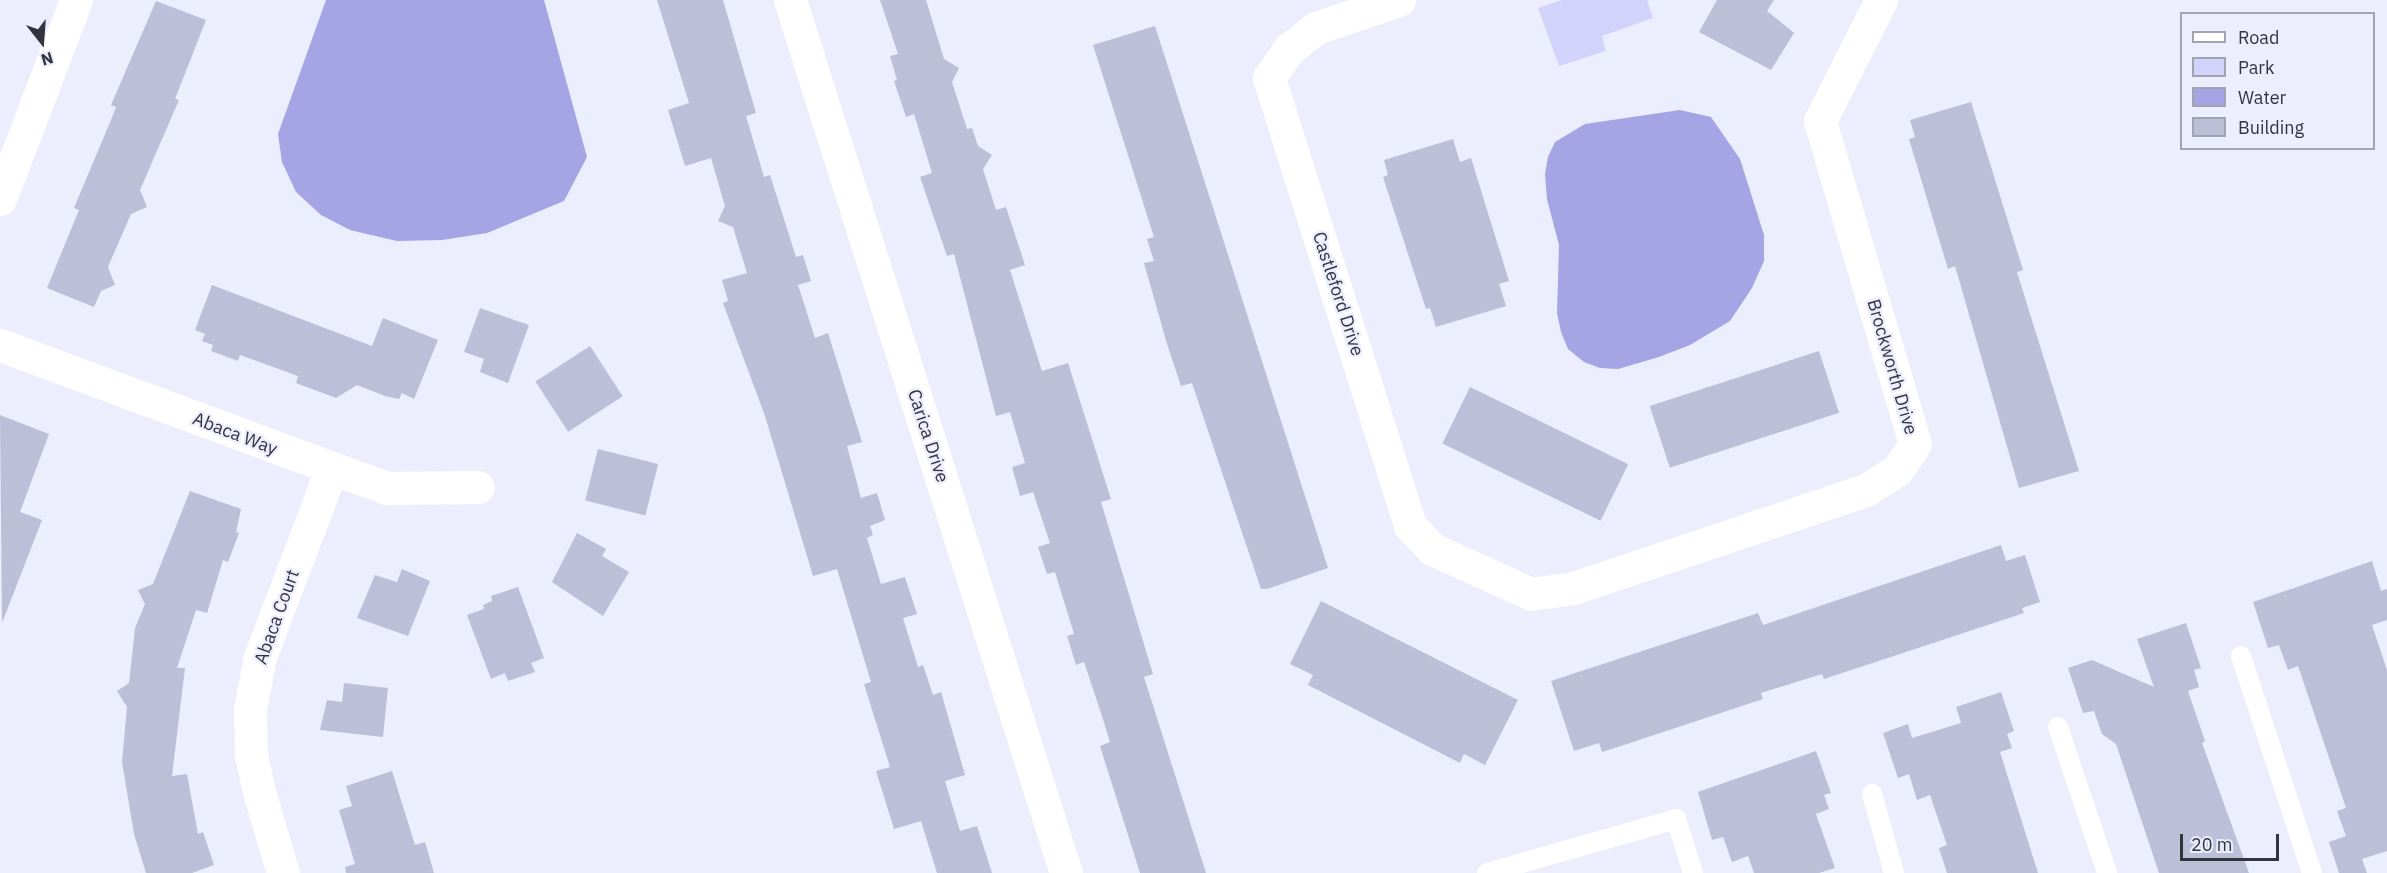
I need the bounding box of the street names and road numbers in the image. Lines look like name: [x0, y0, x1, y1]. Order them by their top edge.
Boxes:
street label: Castleford Drive: [1308, 229, 1368, 359]
street label: Brockworth Drive: [1862, 297, 1922, 437]
street label: Carica Drive: [903, 387, 953, 485]
street label: Abaca Way: [190, 408, 280, 460]
street label: Abaca Court: [250, 567, 304, 667]

